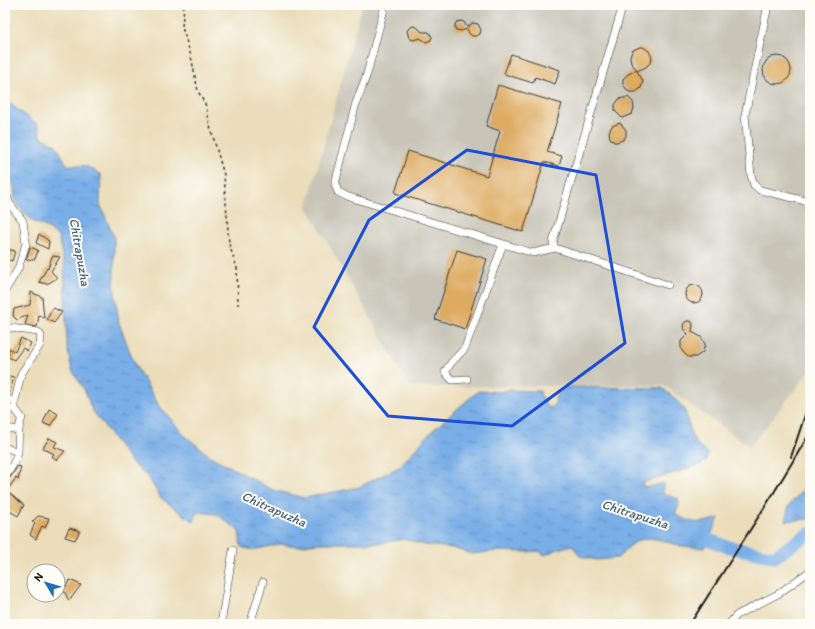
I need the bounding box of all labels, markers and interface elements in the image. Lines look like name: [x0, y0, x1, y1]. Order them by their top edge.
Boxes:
water label: Chitrapuzha: [67, 217, 93, 287]
water label: Chitrapuzha: [240, 488, 309, 530]
water label: Chitrapuzha: [600, 496, 670, 532]
north arrow: [26, 563, 66, 603]
text: N: [31, 570, 46, 584]

